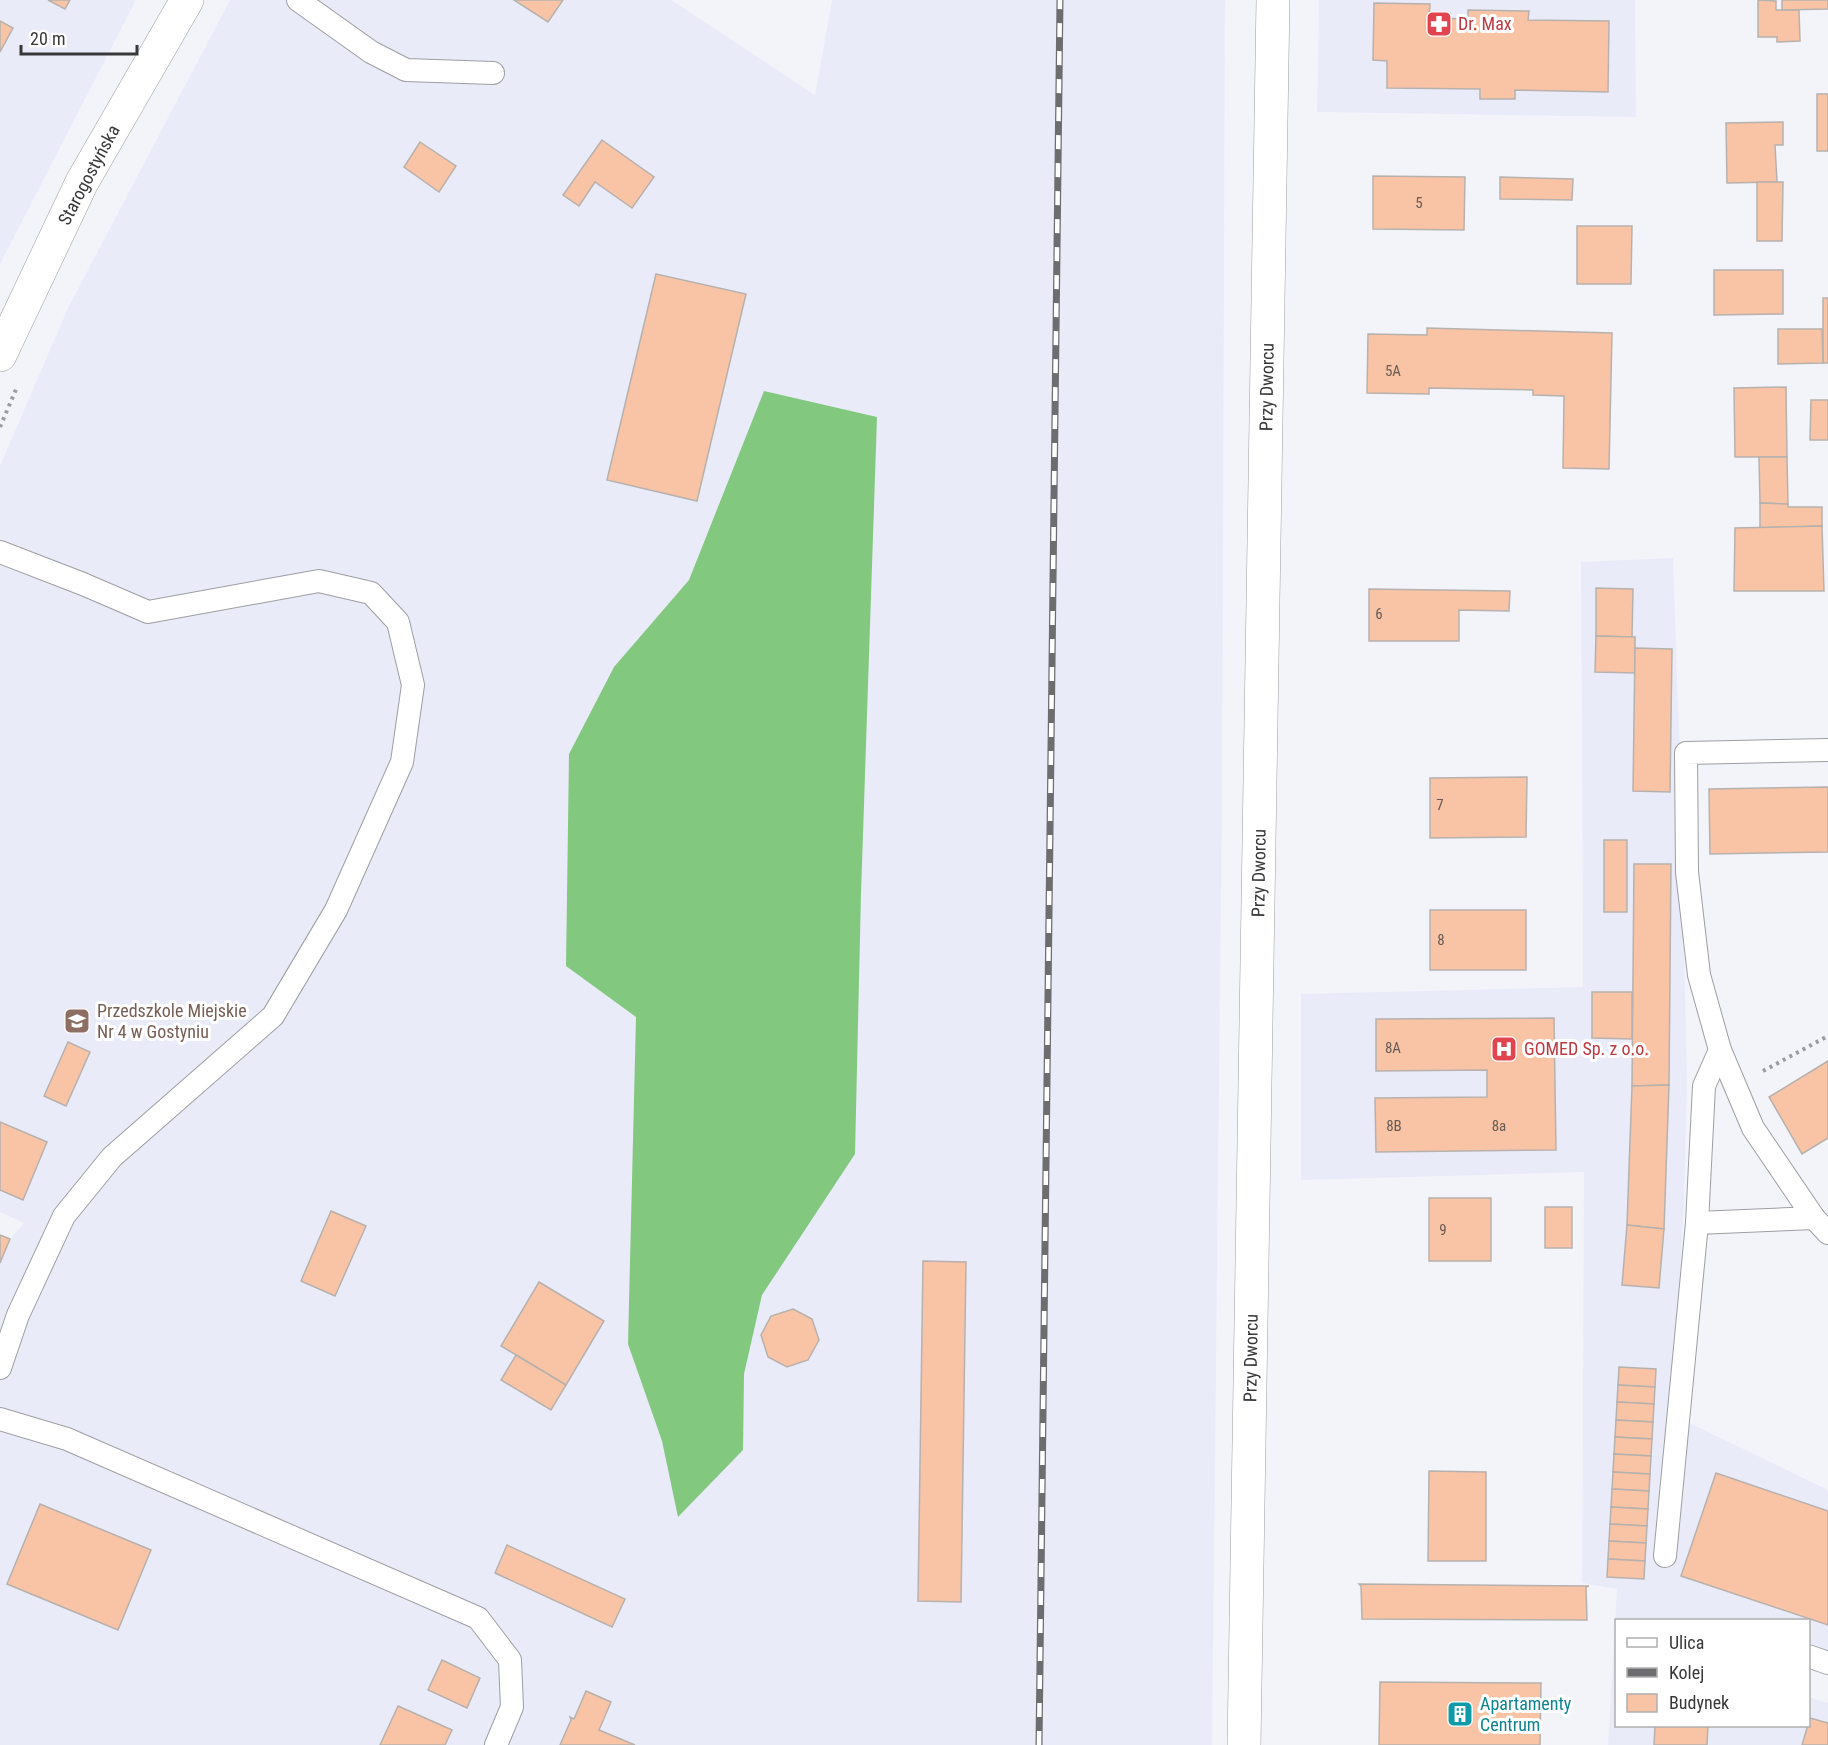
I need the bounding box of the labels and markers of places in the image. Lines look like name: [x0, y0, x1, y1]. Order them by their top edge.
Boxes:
pharmacy icon: Dr. Max: [1424, 9, 1454, 39]
place label: Dr. Max: [1458, 13, 1512, 34]
place label: Przedszkole Miejskie Nr 4 w Gostyniu: [97, 1000, 247, 1042]
school or university icon: Przedszkole Miejskie Nr 4 w Gostyniu: [62, 1006, 92, 1036]
hospital icon: GOMED Sp. z o.o.: [1489, 1034, 1519, 1064]
place label: GOMED Sp. z o.o.: [1524, 1038, 1649, 1059]
place label: Apartamenty Centrum: [1480, 1693, 1572, 1735]
building icon: Apartamenty Centrum: [1445, 1699, 1475, 1729]

